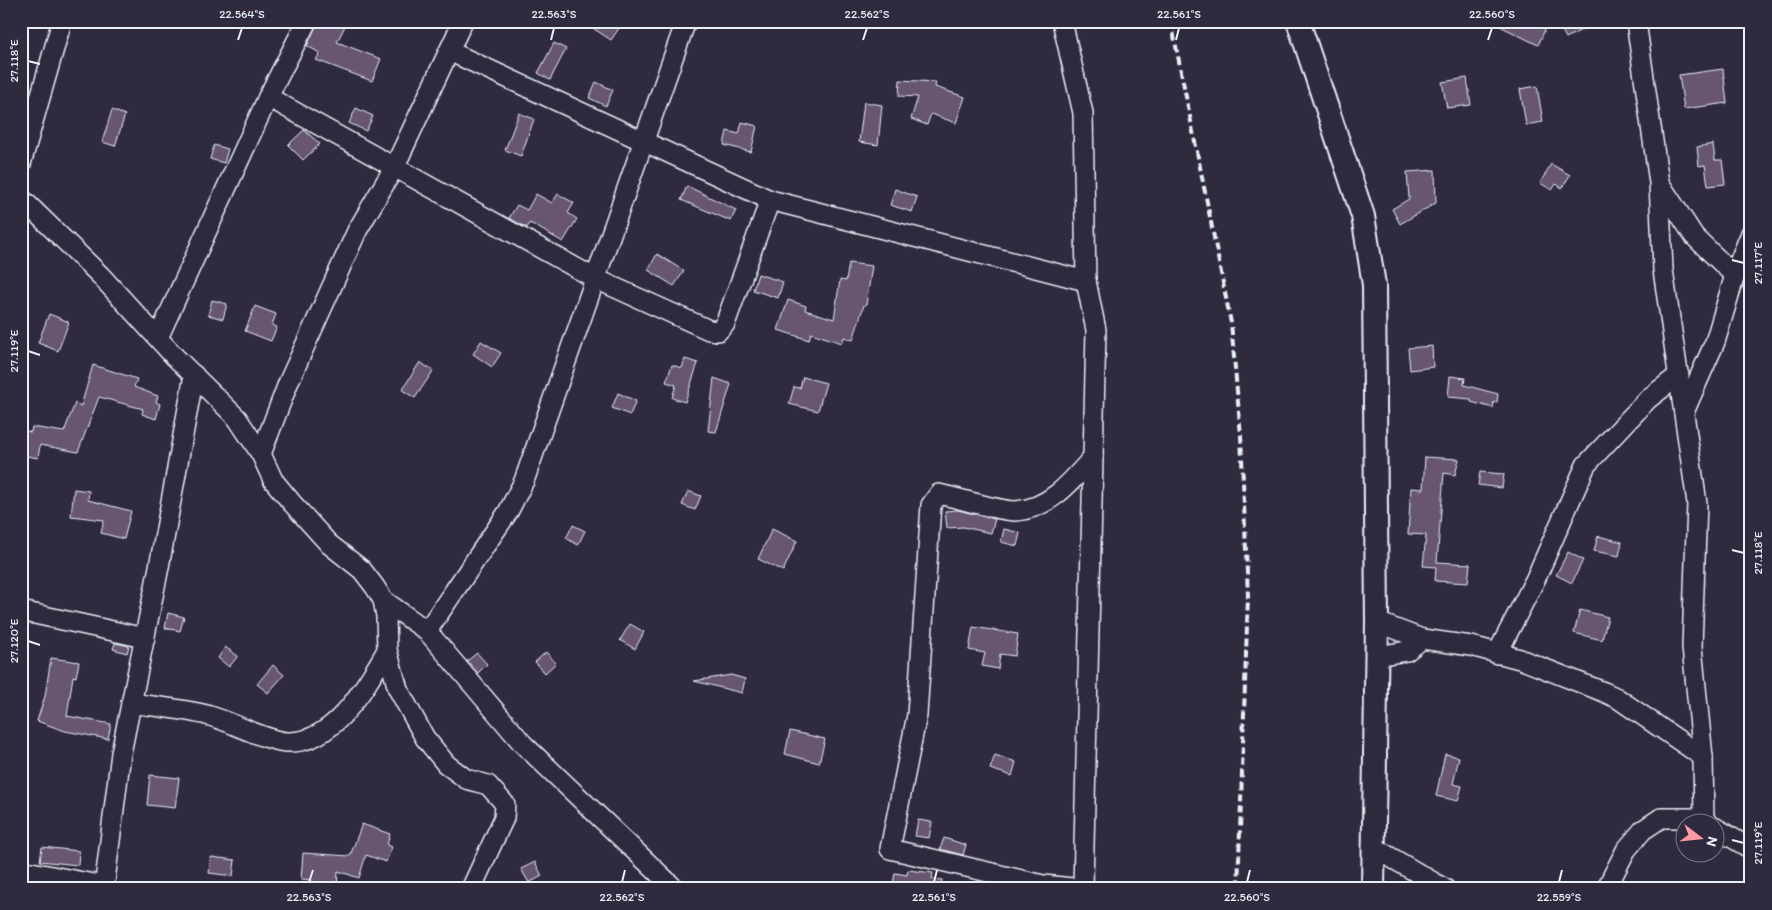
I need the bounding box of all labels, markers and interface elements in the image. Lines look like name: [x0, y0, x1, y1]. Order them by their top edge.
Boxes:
text: 22.564°S: [219, 7, 265, 21]
text: 22.563°S: [531, 7, 577, 21]
text: 22.562°S: [845, 7, 890, 21]
text: 22.561°S: [1157, 7, 1201, 21]
text: 22.560°S: [1469, 7, 1515, 21]
text: 27.118°E: [7, 39, 21, 83]
text: 27.117°E: [1751, 241, 1765, 284]
text: 27.119°E: [7, 329, 21, 372]
text: 27.118°E: [1751, 531, 1765, 575]
text: 27.120°E: [7, 618, 21, 663]
north arrow: [1674, 812, 1724, 862]
text: 27.119°E: [1751, 821, 1765, 864]
text: N: [1703, 835, 1721, 848]
text: 22.563°S: [286, 890, 332, 904]
text: 22.562°S: [600, 890, 645, 904]
text: 22.561°S: [912, 890, 956, 904]
text: 22.560°S: [1224, 890, 1270, 904]
text: 22.559°S: [1537, 890, 1582, 904]

